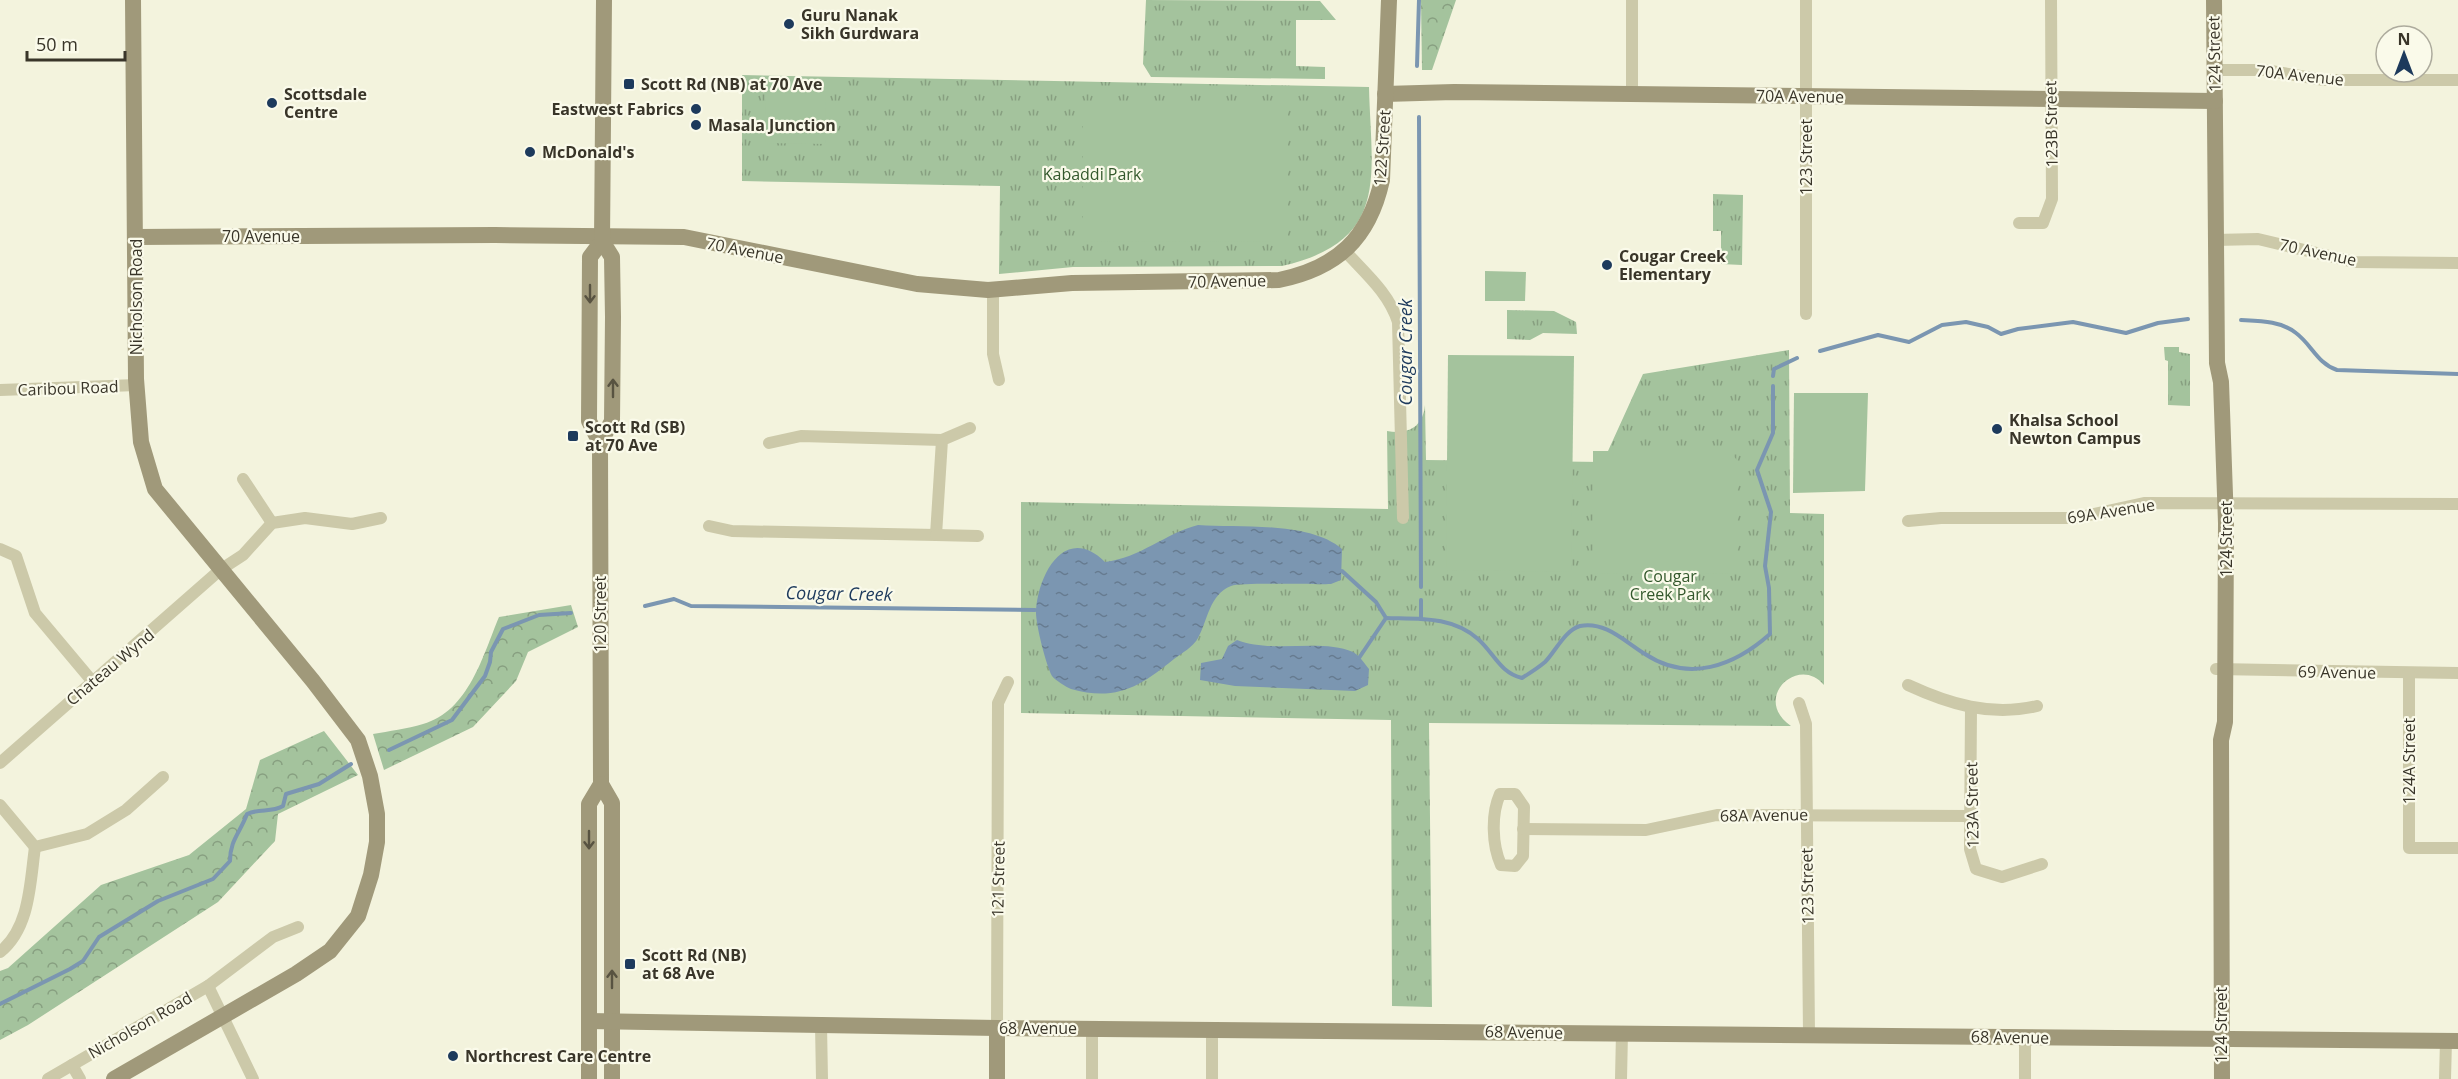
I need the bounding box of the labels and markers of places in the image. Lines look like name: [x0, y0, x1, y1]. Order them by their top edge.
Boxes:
place label: Guru Nanak Sikh Gurdwara: [801, 4, 919, 44]
marker: Guru Nanak Sikh Gurdwara: [782, 17, 796, 31]
place label: Scott Rd (NB) at 70 Ave: [641, 73, 822, 95]
marker: Scott Rd (NB) at 70 Ave: [622, 77, 636, 91]
place label: Scottsdale Centre: [284, 83, 367, 123]
marker: Scottsdale Centre: [265, 96, 279, 110]
place label: Eastwest Fabrics: [551, 98, 684, 120]
marker: Eastwest Fabrics: [689, 102, 703, 116]
place label: Masala Junction: [708, 114, 836, 136]
marker: Masala Junction: [689, 118, 703, 132]
place label: McDonald's: [542, 141, 635, 163]
marker: McDonald's: [523, 145, 537, 159]
place label: Cougar Creek Elementary: [1619, 245, 1726, 285]
marker: Cougar Creek Elementary: [1600, 258, 1614, 272]
place label: Khalsa School Newton Campus: [2009, 409, 2141, 449]
place label: Scott Rd (SB) at 70 Ave: [585, 416, 685, 456]
marker: Khalsa School Newton Campus: [1990, 422, 2004, 436]
marker: Scott Rd (SB) at 70 Ave: [566, 429, 580, 443]
place label: Scott Rd (NB) at 68 Ave: [642, 944, 746, 984]
marker: Scott Rd (NB) at 68 Ave: [623, 957, 637, 971]
place label: Northcrest Care Centre: [465, 1045, 651, 1067]
marker: Northcrest Care Centre: [446, 1049, 460, 1063]

